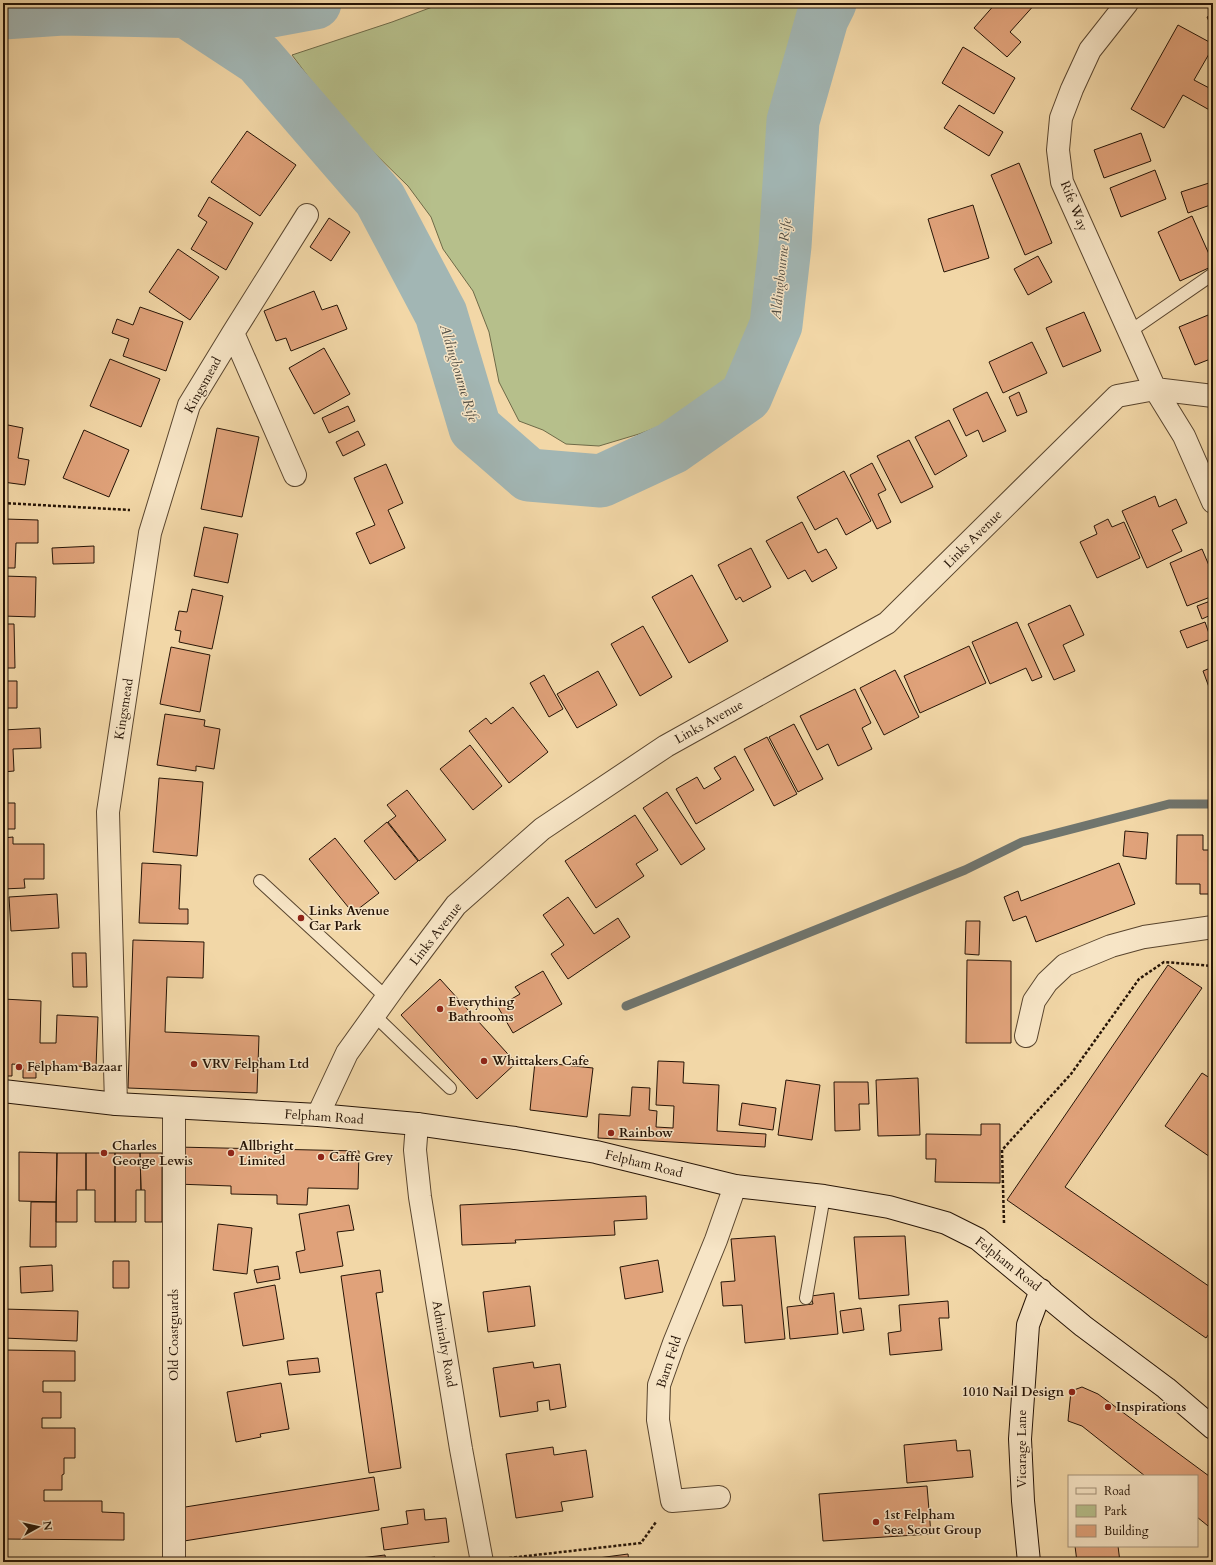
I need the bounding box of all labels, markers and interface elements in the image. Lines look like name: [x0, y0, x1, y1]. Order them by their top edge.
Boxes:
street label: Rife Way: [1056, 178, 1092, 234]
water label: Aldingbourne Rife: [766, 217, 796, 322]
water label: Aldingbourne Rife: [435, 321, 483, 425]
street label: Kingsmead: [180, 354, 226, 416]
street label: Links Avenue: [940, 506, 1006, 572]
street label: Kingsmead: [110, 677, 138, 741]
street label: Links Avenue: [671, 696, 747, 748]
street label: Links Avenue: [406, 898, 466, 969]
place label: Links Avenue Car Park: [309, 902, 390, 935]
marker: Links Avenue Car Park: [296, 913, 306, 923]
place label: Everything Bathrooms: [448, 993, 515, 1026]
marker: Everything Bathrooms: [435, 1004, 445, 1014]
place label: Whittakers Cafe: [491, 1052, 589, 1070]
place label: VRV Felpham Ltd: [202, 1055, 310, 1073]
marker: Whittakers Cafe: [479, 1056, 489, 1066]
place label: Felpham Bazaar: [27, 1058, 123, 1076]
marker: VRV Felpham Ltd: [189, 1059, 199, 1069]
marker: Felpham Bazaar: [14, 1062, 24, 1072]
street label: Felpham Road: [284, 1105, 364, 1129]
place label: Rainbow: [619, 1124, 673, 1142]
marker: Rainbow: [606, 1128, 616, 1138]
place label: Charles George Lewis: [112, 1137, 193, 1170]
place label: Allbright Limited: [239, 1137, 294, 1170]
street label: Felpham Road: [603, 1146, 685, 1182]
marker: Charles George Lewis: [99, 1148, 109, 1158]
marker: Allbright Limited: [226, 1148, 236, 1158]
place label: Caffe Grey: [329, 1148, 394, 1166]
marker: Caffe Grey: [316, 1152, 326, 1162]
street label: Felpham Road: [971, 1232, 1045, 1296]
street label: Old Coastguards: [165, 1289, 183, 1381]
street label: Admiralty Road: [428, 1299, 460, 1389]
street label: Barn Feld: [652, 1334, 686, 1390]
place label: 1010 Nail Design: [962, 1383, 1065, 1401]
marker: 1010 Nail Design: [1067, 1387, 1077, 1397]
place label: Inspirations: [1116, 1398, 1186, 1416]
marker: Inspirations: [1103, 1402, 1113, 1412]
street label: Vicarage Lane: [1013, 1410, 1031, 1488]
legend: [1068, 1475, 1198, 1547]
text: Road: [1104, 1483, 1131, 1499]
text: Park: [1104, 1503, 1128, 1519]
place label: 1st Felpham Sea Scout Group: [884, 1506, 982, 1539]
north arrow: [18, 1507, 58, 1547]
marker: 1st Felpham Sea Scout Group: [871, 1517, 881, 1527]
text: N: [39, 1520, 56, 1532]
text: Building: [1104, 1523, 1149, 1539]

